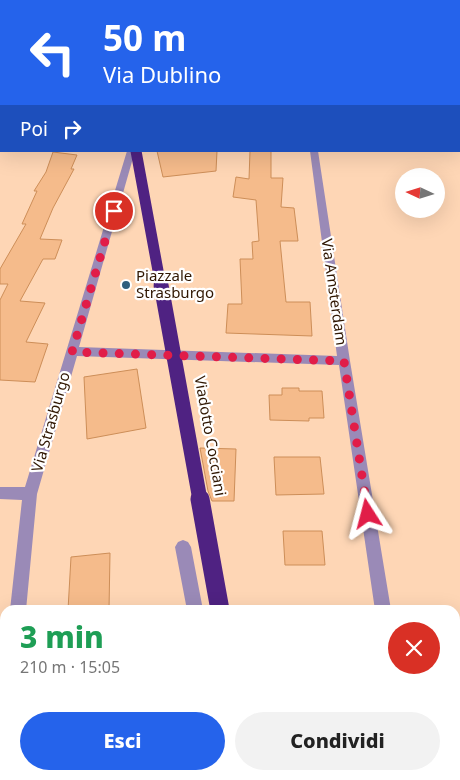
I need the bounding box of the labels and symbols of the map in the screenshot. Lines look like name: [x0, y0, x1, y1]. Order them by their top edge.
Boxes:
north arrow: [395, 168, 445, 218]
pin: [93, 190, 135, 232]
street label: Via Amsterdam: [318, 237, 352, 346]
place label: Piazzale Strasburgo: [136, 265, 214, 302]
marker: Piazzale Strasburgo: [120, 279, 132, 291]
street label: Via Strasburgo: [26, 369, 74, 474]
street label: Viadotto Cocciani: [191, 374, 231, 498]
position arrow: [341, 487, 393, 539]

